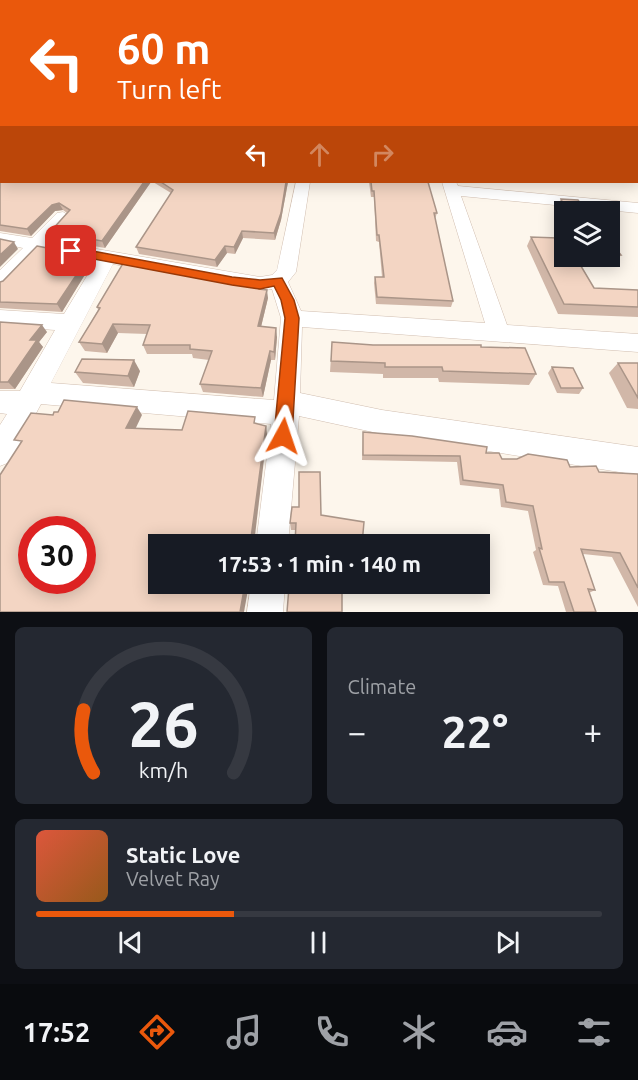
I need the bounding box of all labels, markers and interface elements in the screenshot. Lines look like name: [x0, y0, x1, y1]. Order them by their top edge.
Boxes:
icon: left: [18, 24, 96, 102]
text: 60 m: [117, 25, 211, 72]
text: Turn left: [117, 74, 221, 104]
icon: left: [240, 138, 273, 171]
icon: ahead: [303, 138, 336, 171]
icon: right: [366, 138, 399, 171]
map controls: [554, 201, 620, 267]
button: layers: [554, 201, 620, 267]
pin: [45, 225, 96, 276]
icon: arrive: [54, 234, 87, 267]
position arrow: [251, 404, 315, 468]
speed limit sign: 30: [18, 516, 96, 594]
text: 17:53 · 1 min · 140 m: [217, 551, 421, 576]
text: Climate: [348, 675, 416, 698]
text: 26: [128, 689, 198, 759]
text: 22°: [441, 706, 508, 757]
text: −: [348, 713, 366, 750]
text: +: [583, 713, 602, 750]
text: km/h: [138, 758, 188, 782]
text: Static Love: [126, 842, 241, 867]
text: Velvet Ray: [126, 867, 220, 890]
icon: previous: [114, 926, 147, 959]
icon: pause: [302, 926, 335, 959]
icon: next: [491, 926, 524, 959]
icon: directions: [136, 1011, 178, 1053]
icon: music: [223, 1011, 265, 1053]
icon: phone: [311, 1011, 353, 1053]
icon: climate: [398, 1011, 440, 1053]
icon: car: [486, 1011, 528, 1053]
icon: filters: [573, 1011, 615, 1053]
text: 17:52: [23, 1017, 90, 1047]

